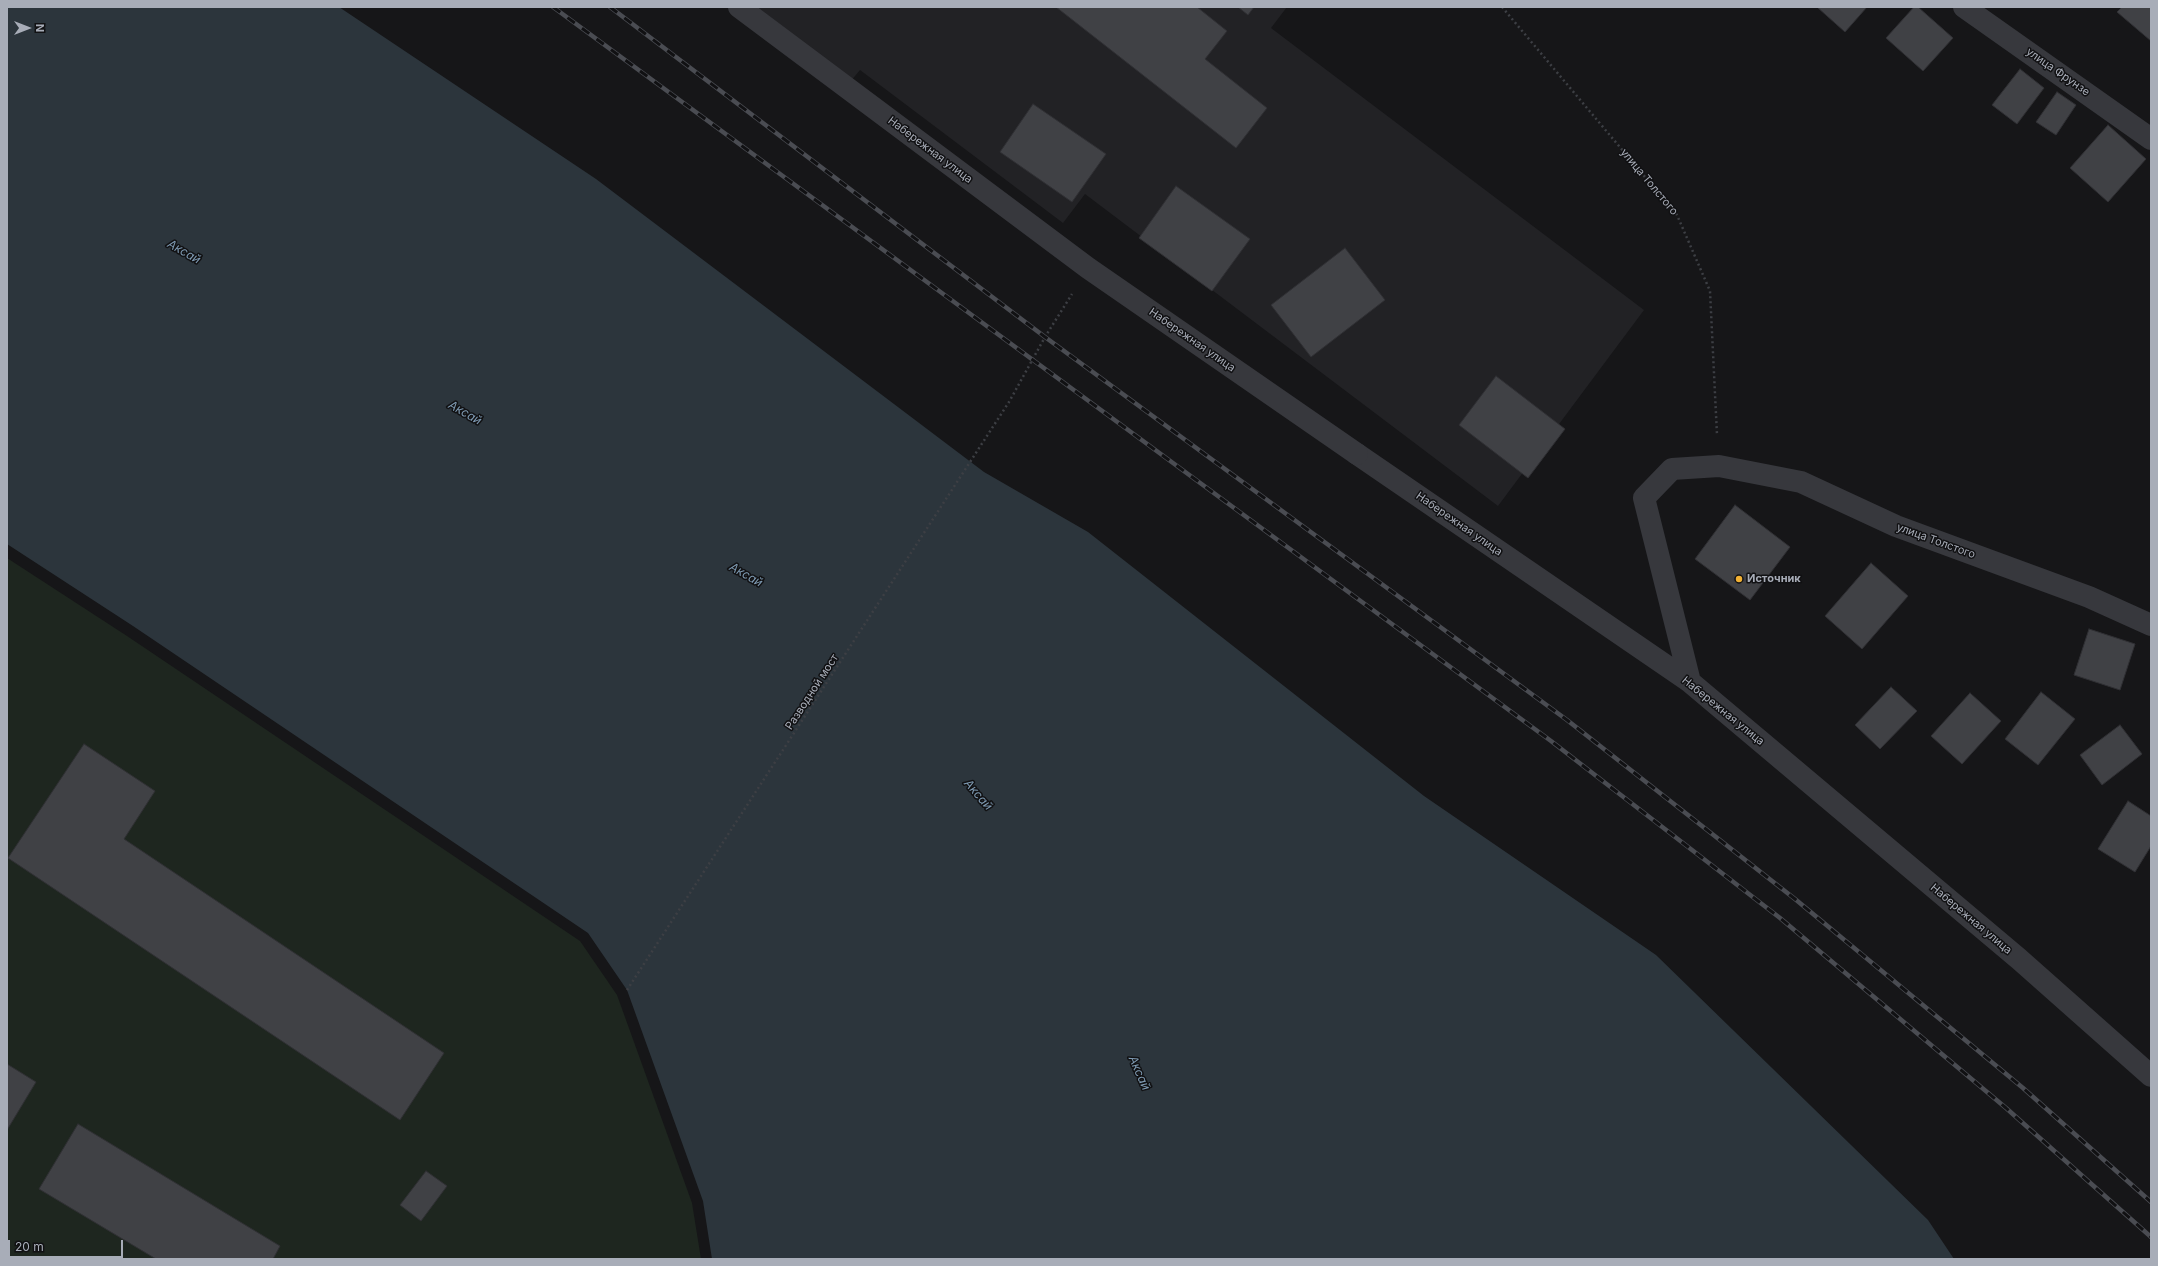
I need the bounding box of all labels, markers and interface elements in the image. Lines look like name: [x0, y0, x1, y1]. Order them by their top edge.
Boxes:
north arrow: [8, 8, 48, 48]
text: N: [33, 24, 47, 32]
street label: улица Фрунзе: [2024, 45, 2092, 99]
street label: Набережная улица: [885, 114, 975, 186]
street label: улица Толстого: [1617, 146, 1681, 218]
water label: Аксай: [165, 237, 203, 267]
street label: Набережная улица: [1146, 305, 1238, 375]
water label: Аксай: [446, 398, 484, 428]
street label: Набережная улица: [1413, 489, 1505, 559]
street label: улица Толстого: [1895, 521, 1977, 561]
water label: Аксай: [727, 560, 765, 590]
place label: Источник: [1747, 572, 1801, 586]
marker: Источник: [1734, 574, 1744, 584]
street label: Разводной мост: [783, 652, 841, 732]
street label: Набережная улица: [1679, 674, 1767, 748]
water label: Аксай: [961, 777, 995, 813]
street label: Набережная улица: [1928, 881, 2014, 957]
water label: Аксай: [1125, 1054, 1153, 1092]
scale bar: [10, 1232, 125, 1258]
text: 20 m: [15, 1239, 44, 1254]

